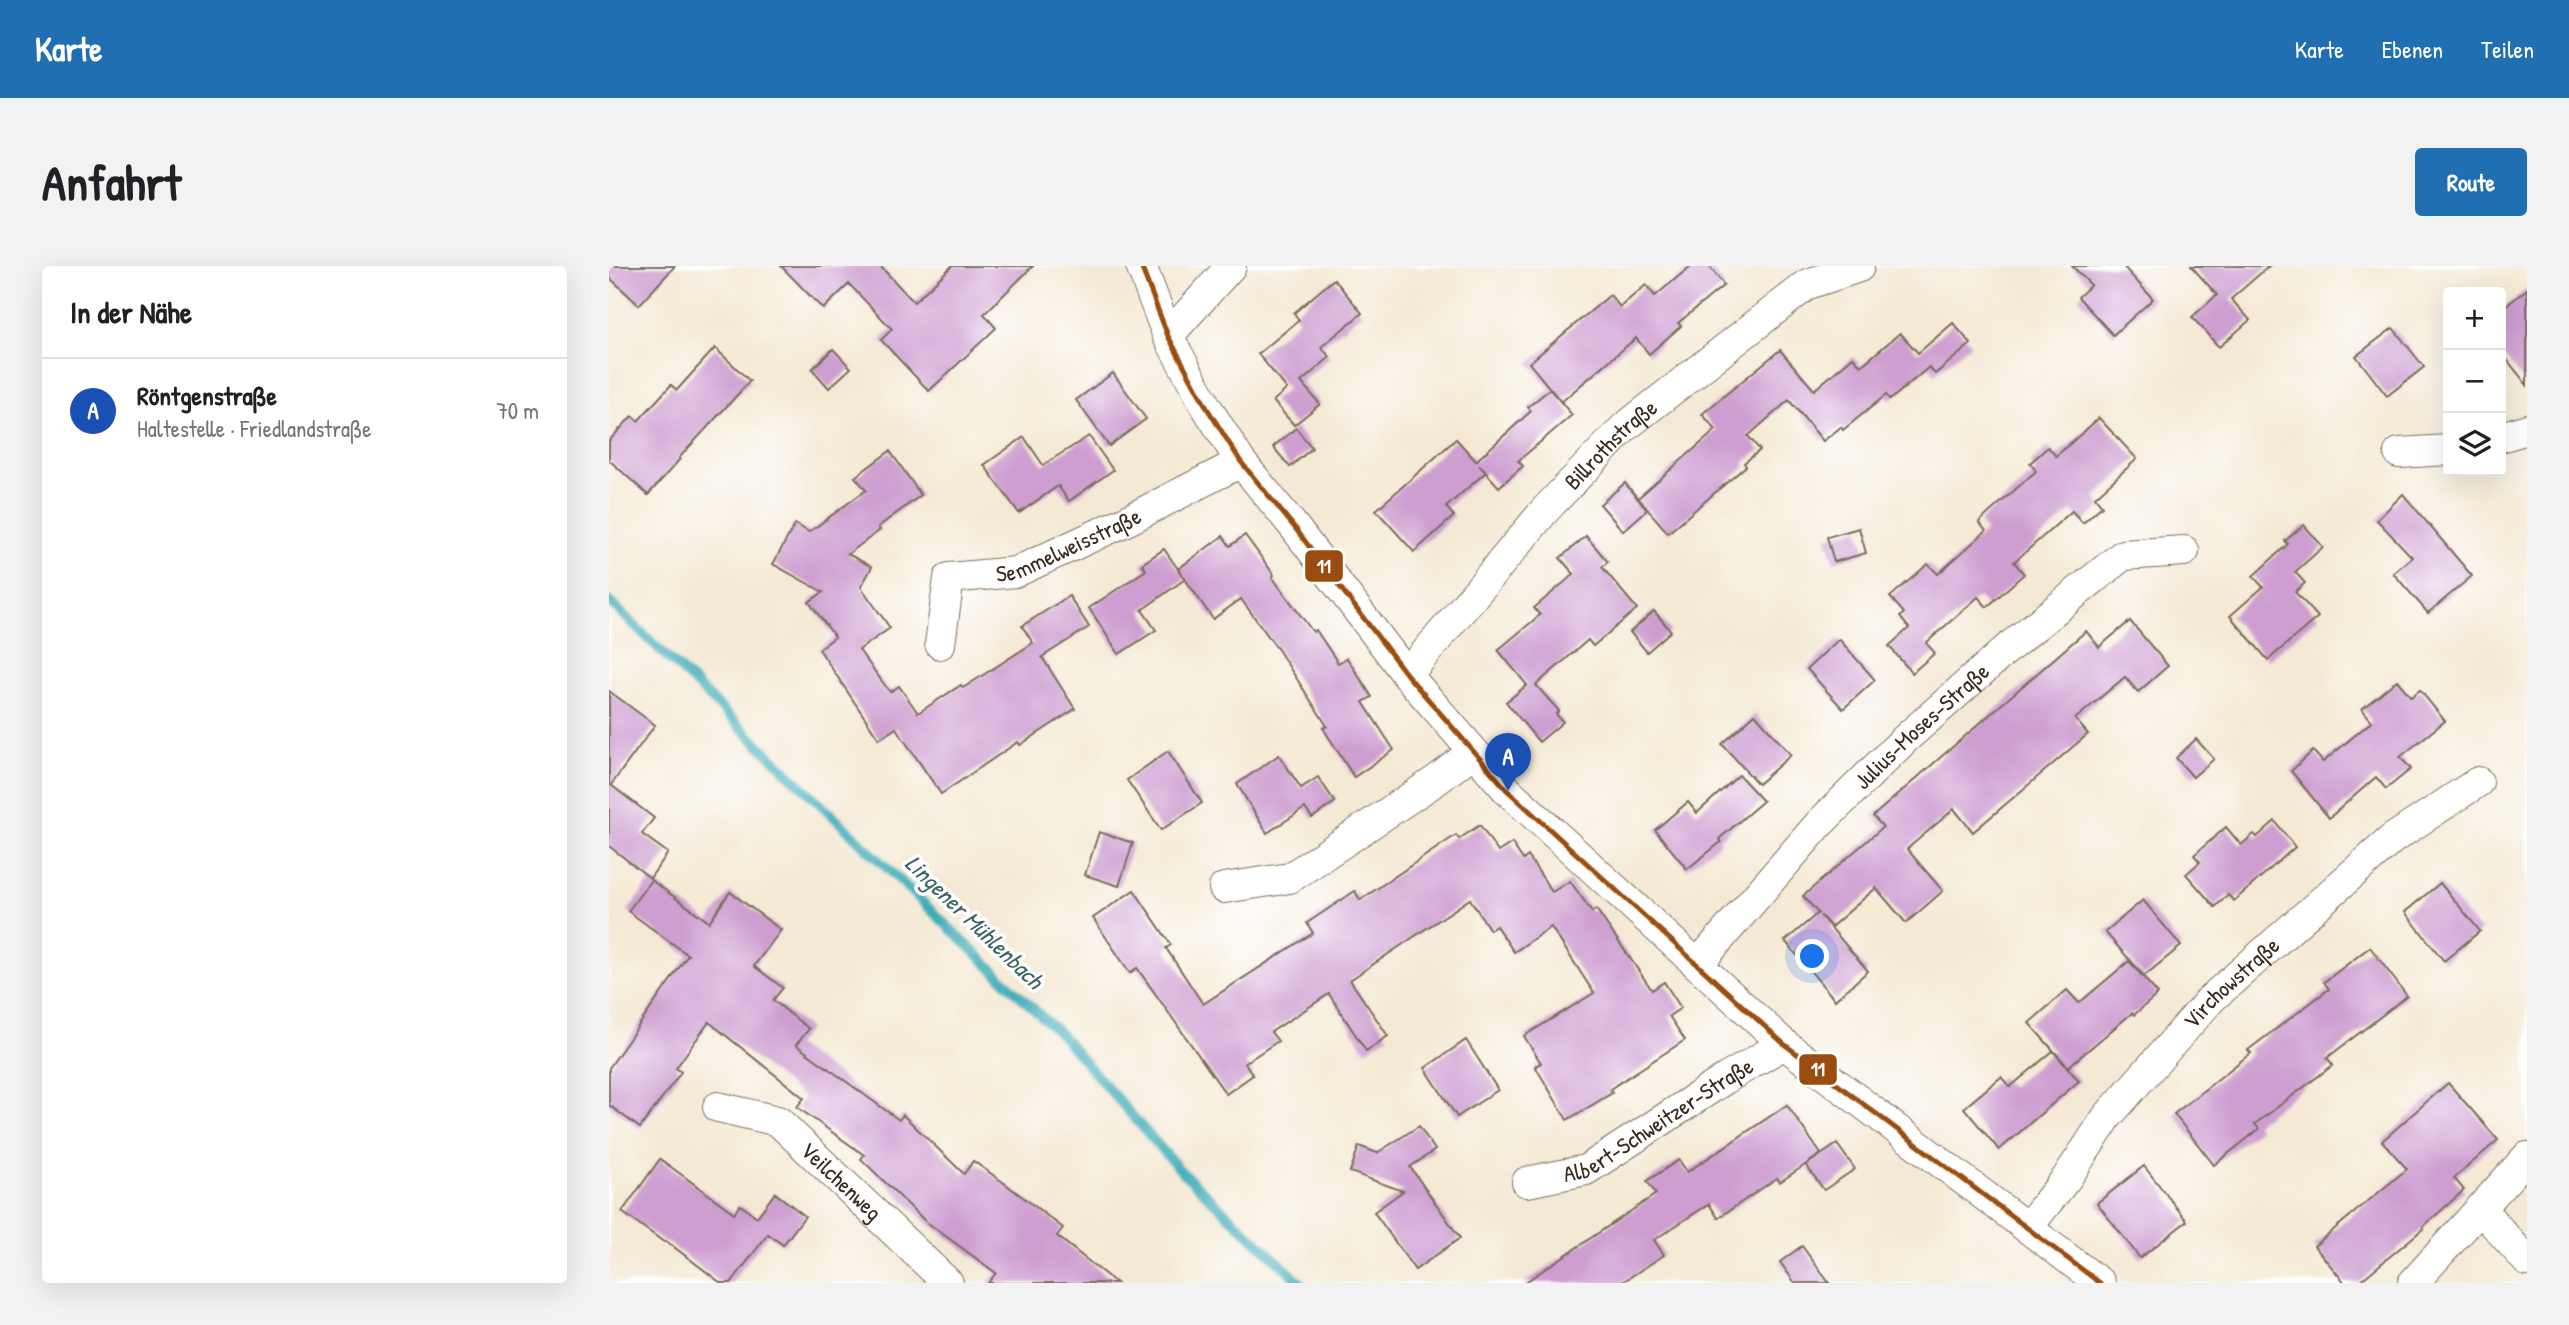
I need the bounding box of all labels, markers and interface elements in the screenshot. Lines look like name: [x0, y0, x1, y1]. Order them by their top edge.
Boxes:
text: Karte: [35, 27, 102, 71]
text: Karte: [2295, 33, 2344, 65]
text: Ebenen: [2382, 33, 2443, 65]
text: Teilen: [2481, 33, 2534, 65]
button: Route: [2415, 148, 2527, 216]
text: Anfahrt: [42, 149, 181, 215]
map controls: [2443, 287, 2506, 476]
button: +: [2443, 287, 2506, 350]
text: In der Nähe: [70, 292, 192, 332]
button: −: [2443, 350, 2506, 413]
text: Röntgenstraße: [137, 378, 277, 413]
street label: Billrothstraße: [1557, 392, 1663, 496]
text: A: [87, 395, 99, 426]
text: 70 m: [496, 395, 539, 426]
text: Haltestelle · Friedlandstraße: [137, 413, 371, 444]
button: layers: [2443, 413, 2506, 476]
street label: Semmelweisstraße: [995, 500, 1146, 589]
line badge: 11: [1304, 549, 1344, 583]
text: 11: [1317, 553, 1331, 579]
street label: Julius-Moses-Straße: [1847, 656, 1996, 796]
pin: A: [1485, 733, 1531, 791]
water label: Lingener Mühlenbach: [898, 847, 1052, 997]
street label: Virchowstraße: [2176, 930, 2286, 1035]
your location: [1795, 939, 1829, 973]
street label: Albert-Schweitzer-Straße: [1561, 1050, 1759, 1189]
line badge: 11: [1798, 1053, 1838, 1086]
text: 11: [1811, 1056, 1825, 1082]
street label: Veilchenweg: [794, 1135, 889, 1227]

